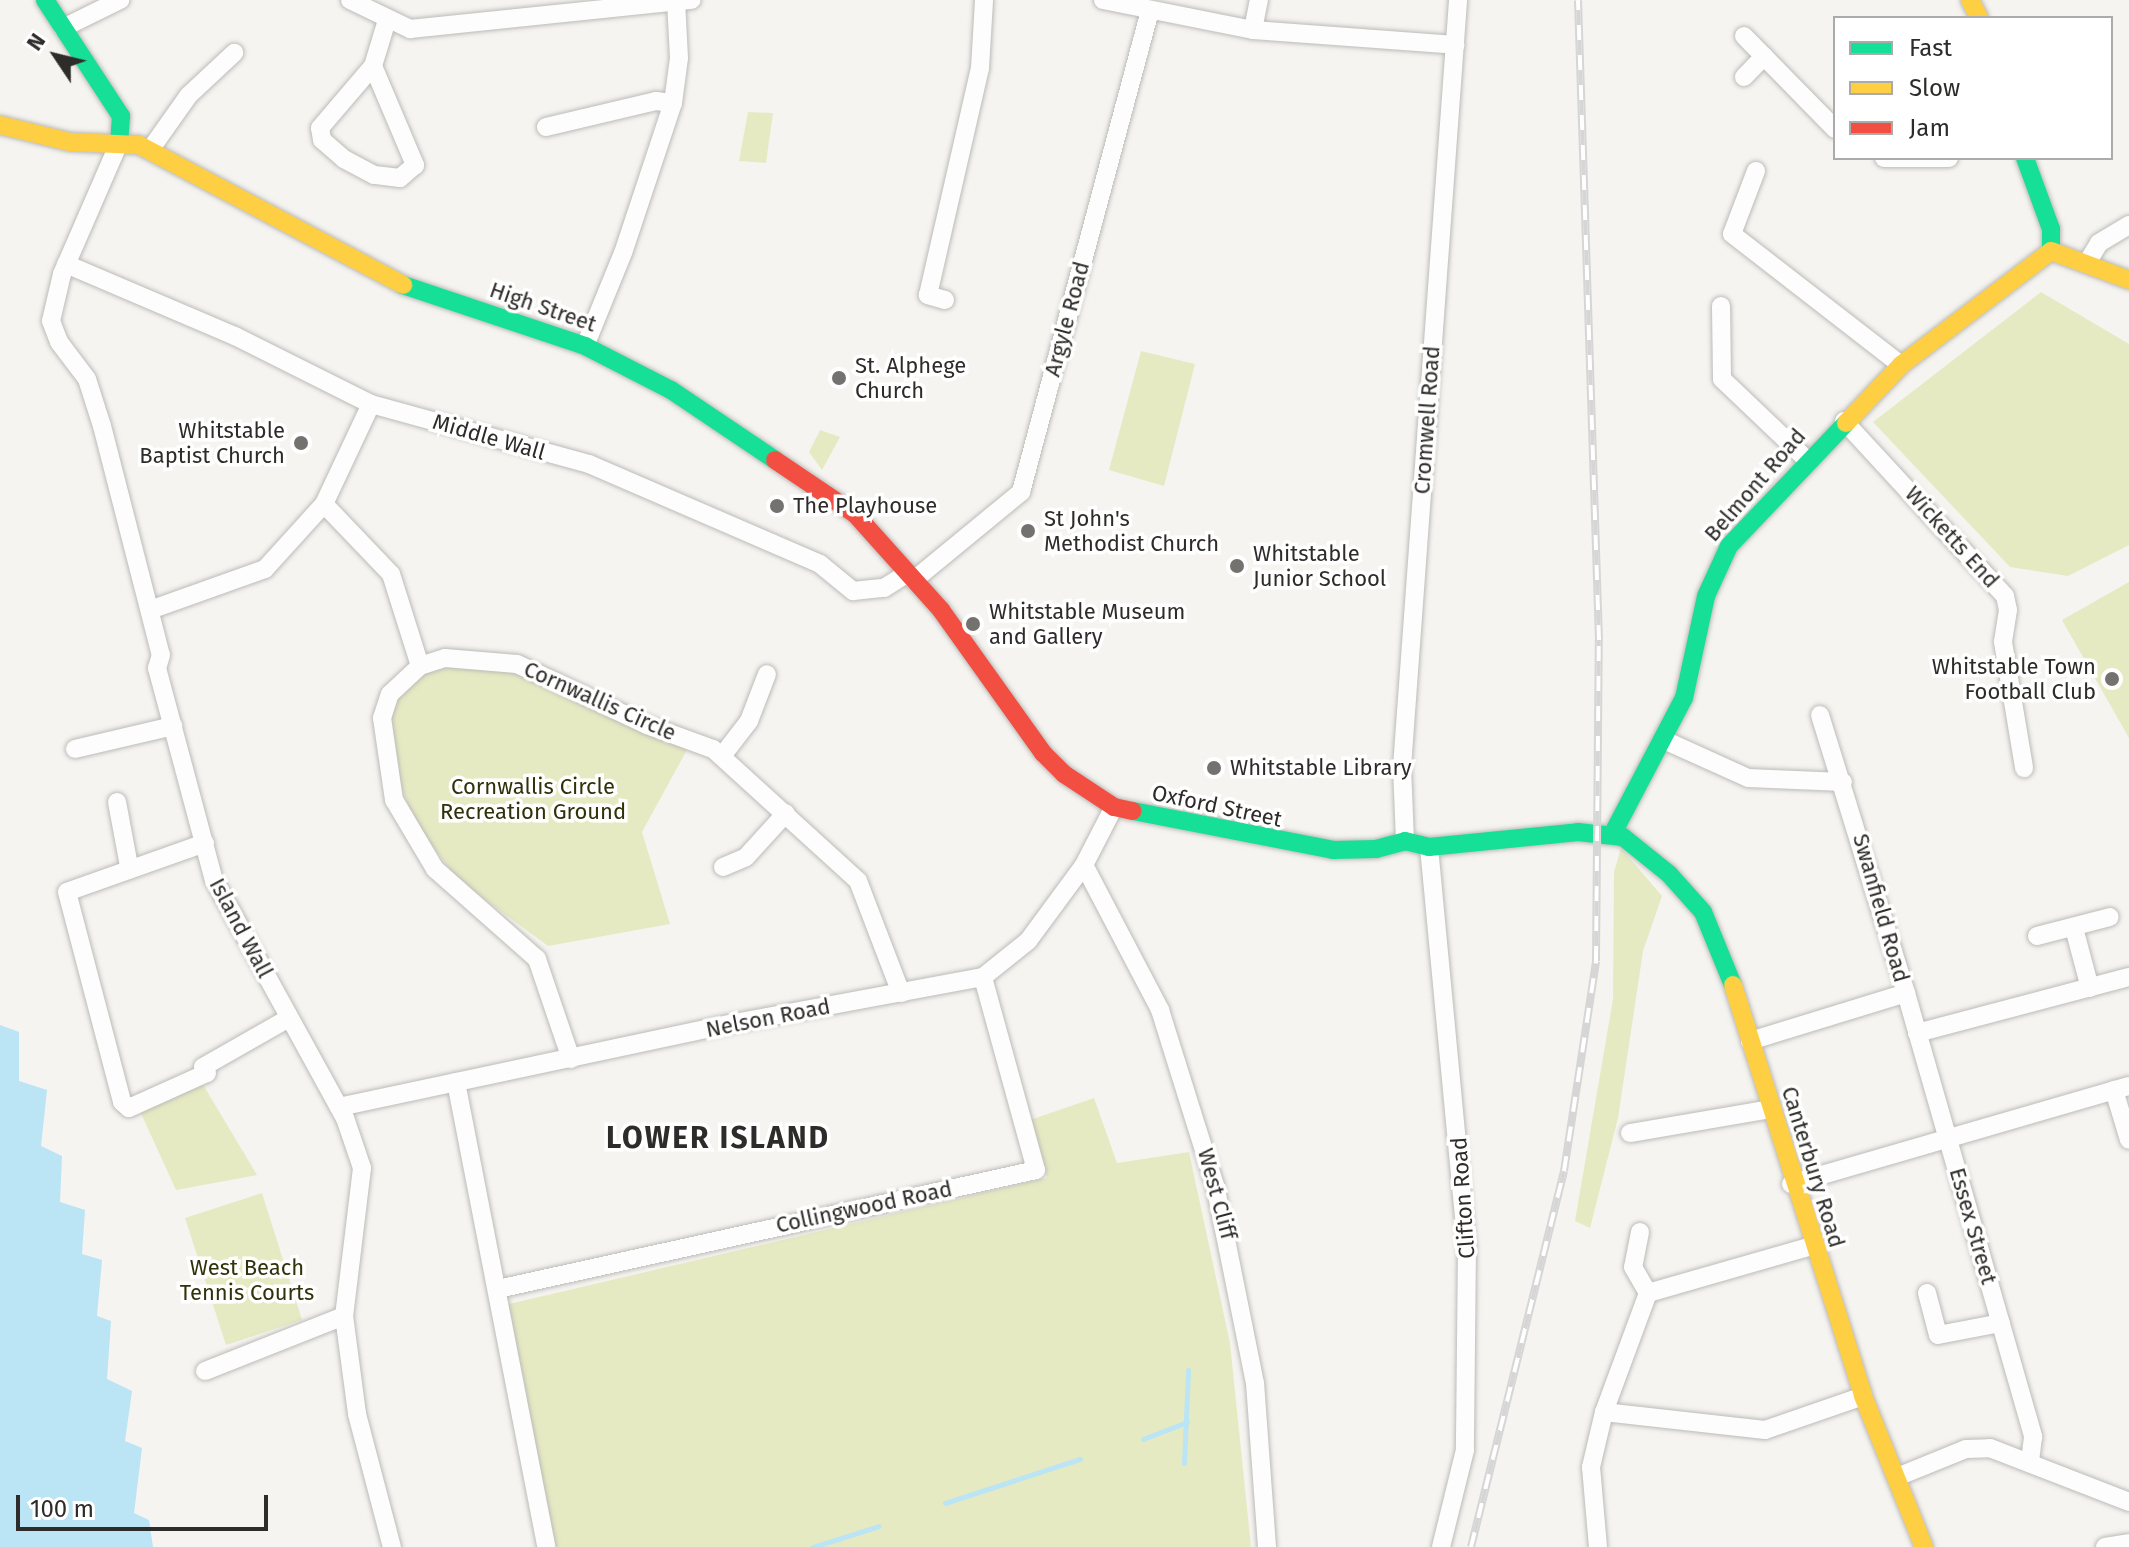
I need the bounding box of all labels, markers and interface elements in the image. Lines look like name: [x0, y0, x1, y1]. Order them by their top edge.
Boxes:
north arrow: [16, 16, 96, 96]
legend: [1833, 16, 2113, 160]
text: N: [21, 28, 51, 56]
text: Fast: [1909, 34, 1952, 62]
text: Slow: [1909, 74, 1960, 102]
text: Jam: [1909, 114, 1950, 142]
street label: Argyle Road: [1039, 259, 1095, 379]
street label: High Street: [486, 276, 600, 338]
street label: Cromwell Road: [1409, 345, 1445, 495]
place label: St. Alphege Church: [855, 352, 966, 404]
marker: St. Alphege Church: [830, 369, 848, 387]
street label: Middle Wall: [430, 408, 548, 466]
place label: Whitstable Baptist Church: [139, 417, 285, 468]
street label: Belmont Road: [1699, 423, 1811, 547]
marker: Whitstable Baptist Church: [292, 434, 310, 452]
street label: Wicketts End: [1900, 481, 2004, 593]
place label: The Playhouse: [793, 493, 937, 519]
marker: The Playhouse: [768, 497, 786, 515]
place label: St John's Methodist Church: [1044, 505, 1219, 556]
marker: St John's Methodist Church: [1019, 522, 1037, 540]
place label: Whitstable Junior School: [1253, 540, 1386, 592]
marker: Whitstable Junior School: [1228, 557, 1246, 575]
place label: Whitstable Museum and Gallery: [989, 598, 1185, 650]
marker: Whitstable Museum and Gallery: [964, 615, 982, 633]
place label: Whitstable Town Football Club: [1932, 653, 2096, 704]
street label: Cornwallis Circle: [520, 656, 680, 746]
marker: Whitstable Town Football Club: [2103, 670, 2121, 688]
place label: Whitstable Library: [1230, 755, 1412, 781]
marker: Whitstable Library: [1205, 759, 1223, 777]
park label: Cornwallis Circle Recreation Ground: [440, 773, 626, 824]
street label: Oxford Street: [1150, 779, 1284, 833]
street label: Swanfield Road: [1847, 831, 1915, 985]
street label: Island Wall: [204, 874, 278, 982]
street label: Nelson Road: [704, 993, 832, 1043]
street label: Canterbury Road: [1776, 1083, 1850, 1251]
district label: LOWER ISLAND: [606, 1120, 830, 1156]
street label: Clifton Road: [1446, 1136, 1480, 1260]
street label: West Cliff: [1192, 1145, 1242, 1243]
street label: Essex Street: [1944, 1165, 2002, 1287]
street label: Collingwood Road: [774, 1175, 954, 1239]
park label: West Beach Tennis Courts: [180, 1254, 314, 1306]
scale bar: [20, 1479, 272, 1529]
text: 100 m: [30, 1495, 94, 1523]

